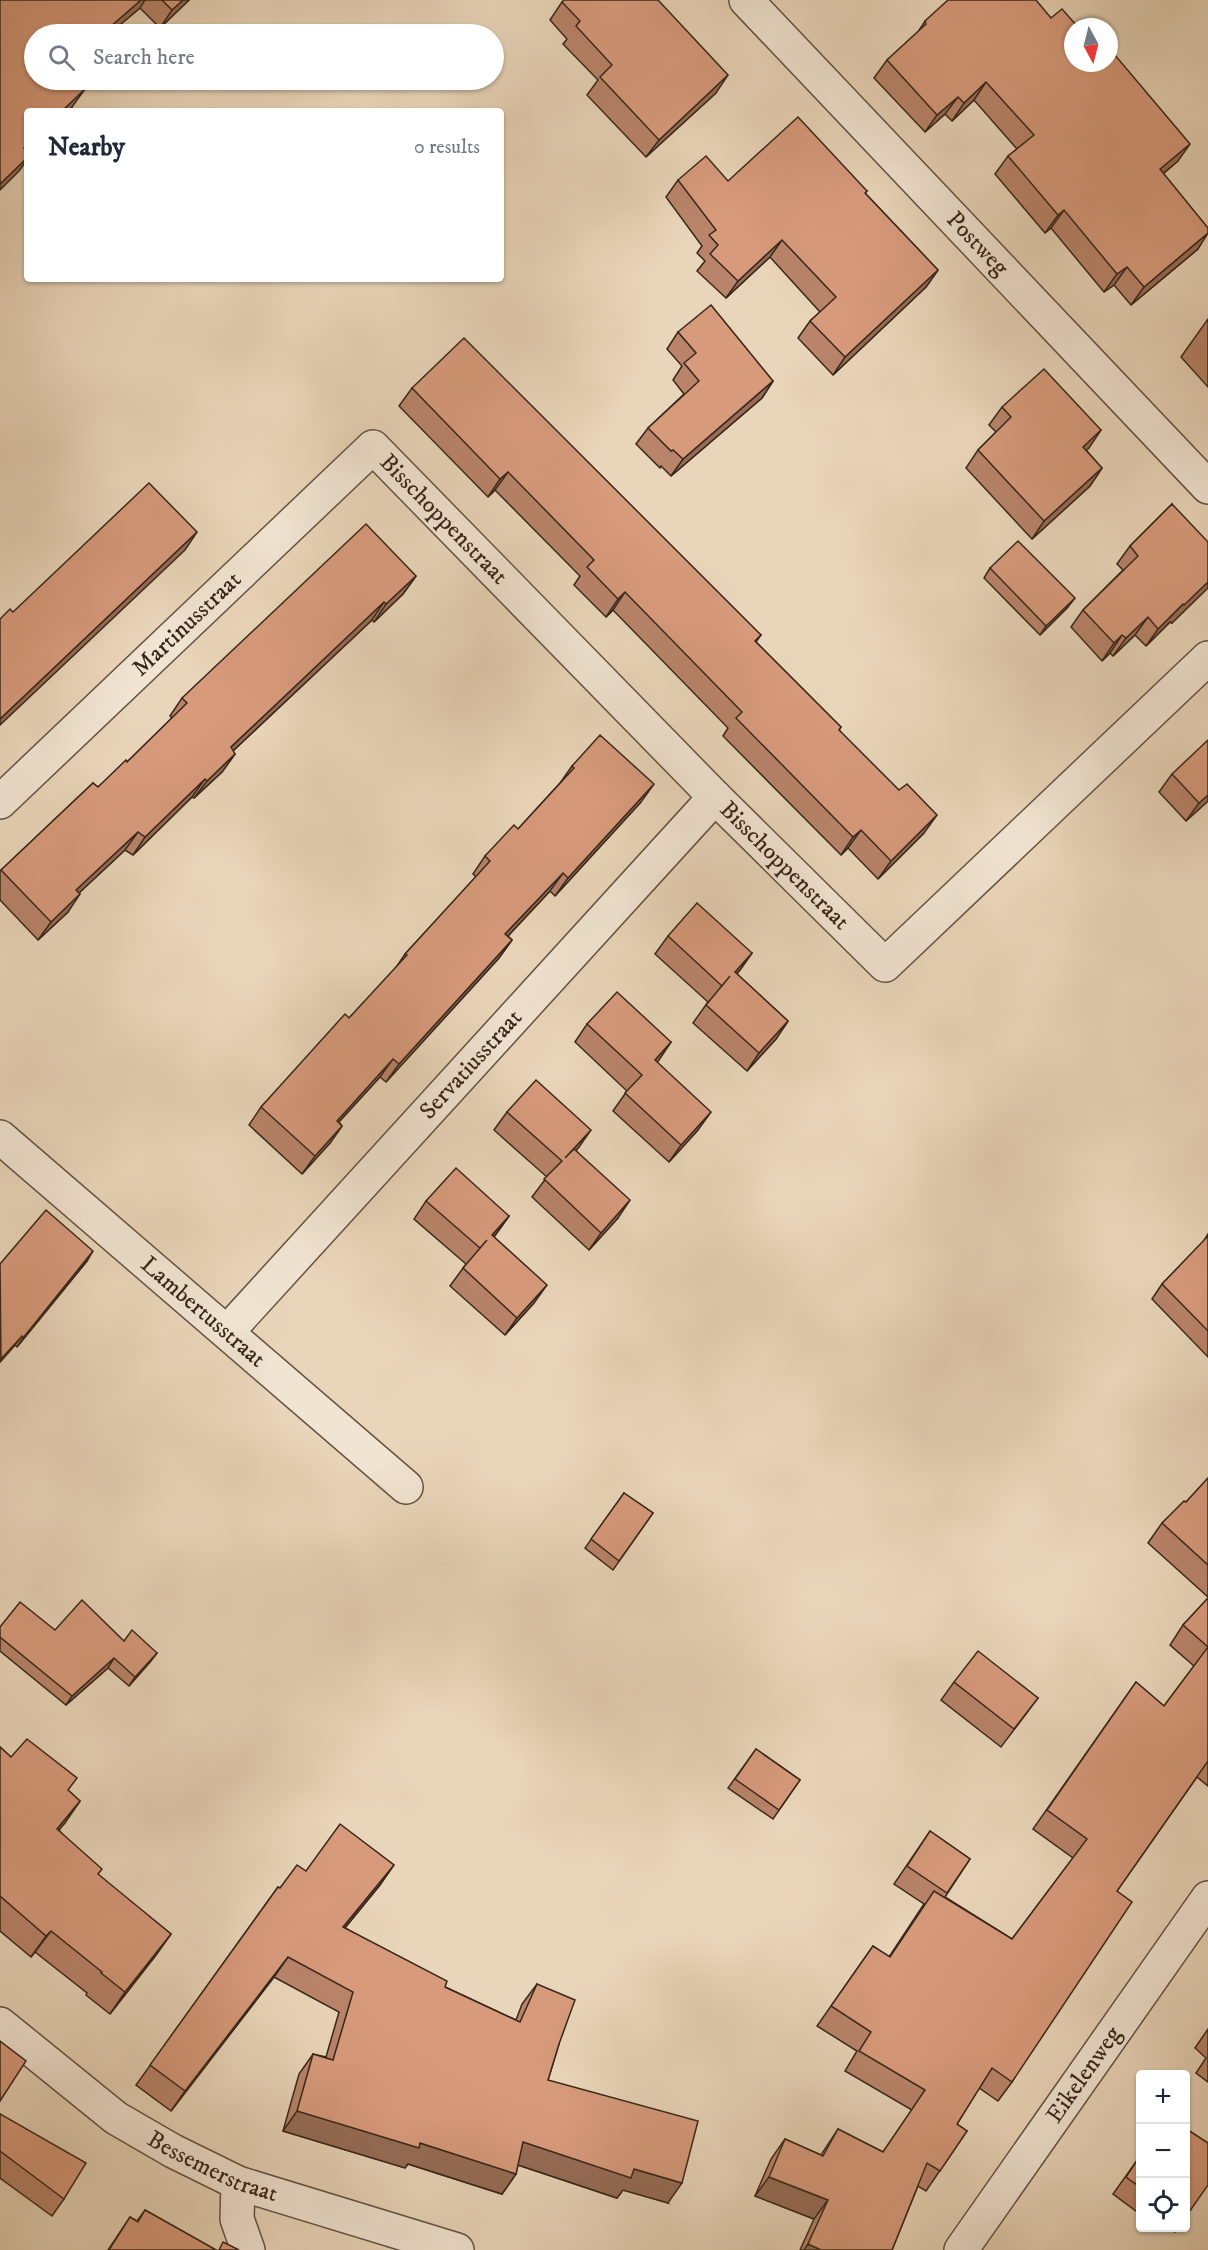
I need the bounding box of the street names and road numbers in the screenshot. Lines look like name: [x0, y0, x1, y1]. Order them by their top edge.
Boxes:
street label: Postweg: [940, 205, 1015, 283]
street label: Bisschoppenstraat: [373, 448, 514, 591]
street label: Martinusstraat: [126, 565, 248, 683]
street label: Bisschoppenstraat: [713, 795, 856, 937]
street label: Servatiusstraat: [413, 1003, 529, 1126]
street label: Lambertusstraat: [134, 1250, 272, 1374]
street label: Eikelenweg: [1040, 2020, 1128, 2129]
street label: Bessemerstraat: [142, 2124, 282, 2209]

